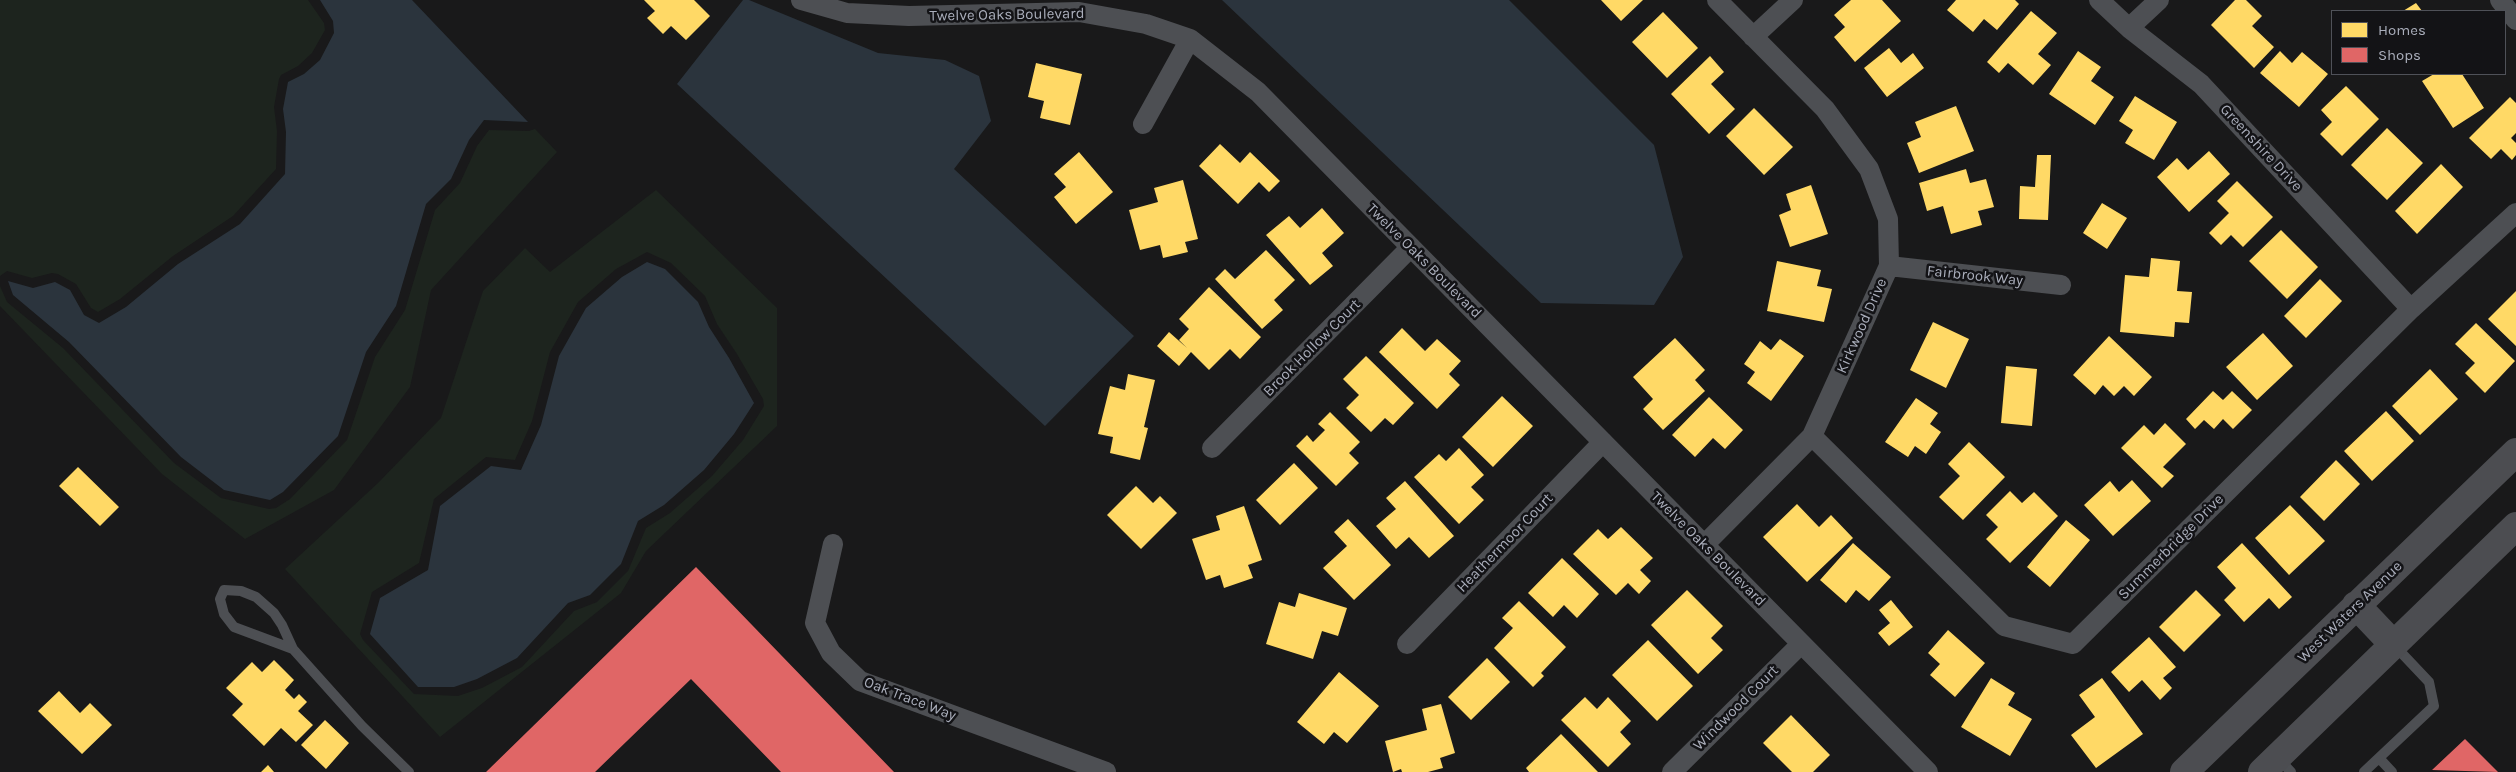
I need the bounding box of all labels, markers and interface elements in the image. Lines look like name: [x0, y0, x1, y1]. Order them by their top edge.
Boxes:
street label: Twelve Oaks Boulevard: [929, 5, 1085, 25]
legend: [2331, 10, 2506, 75]
text: Homes: [2378, 21, 2426, 39]
text: Shops: [2378, 46, 2421, 64]
street label: Greenshire Drive: [2216, 101, 2306, 195]
street label: Twelve Oaks Boulevard: [1363, 200, 1485, 322]
street label: Fairbrook Way: [1926, 262, 2024, 290]
street label: Kirkwood Drive: [1833, 276, 1891, 376]
street label: Brook Hollow Court: [1260, 296, 1364, 400]
street label: Twelve Oaks Boulevard: [1647, 488, 1769, 610]
street label: Heathermoor Court: [1453, 490, 1557, 596]
street label: Summerbridge Drive: [2115, 491, 2227, 603]
street label: West Waters Avenue: [2294, 557, 2406, 667]
street label: Windwood Court: [1690, 662, 1782, 754]
street label: Oak Trace Way: [861, 673, 959, 725]

